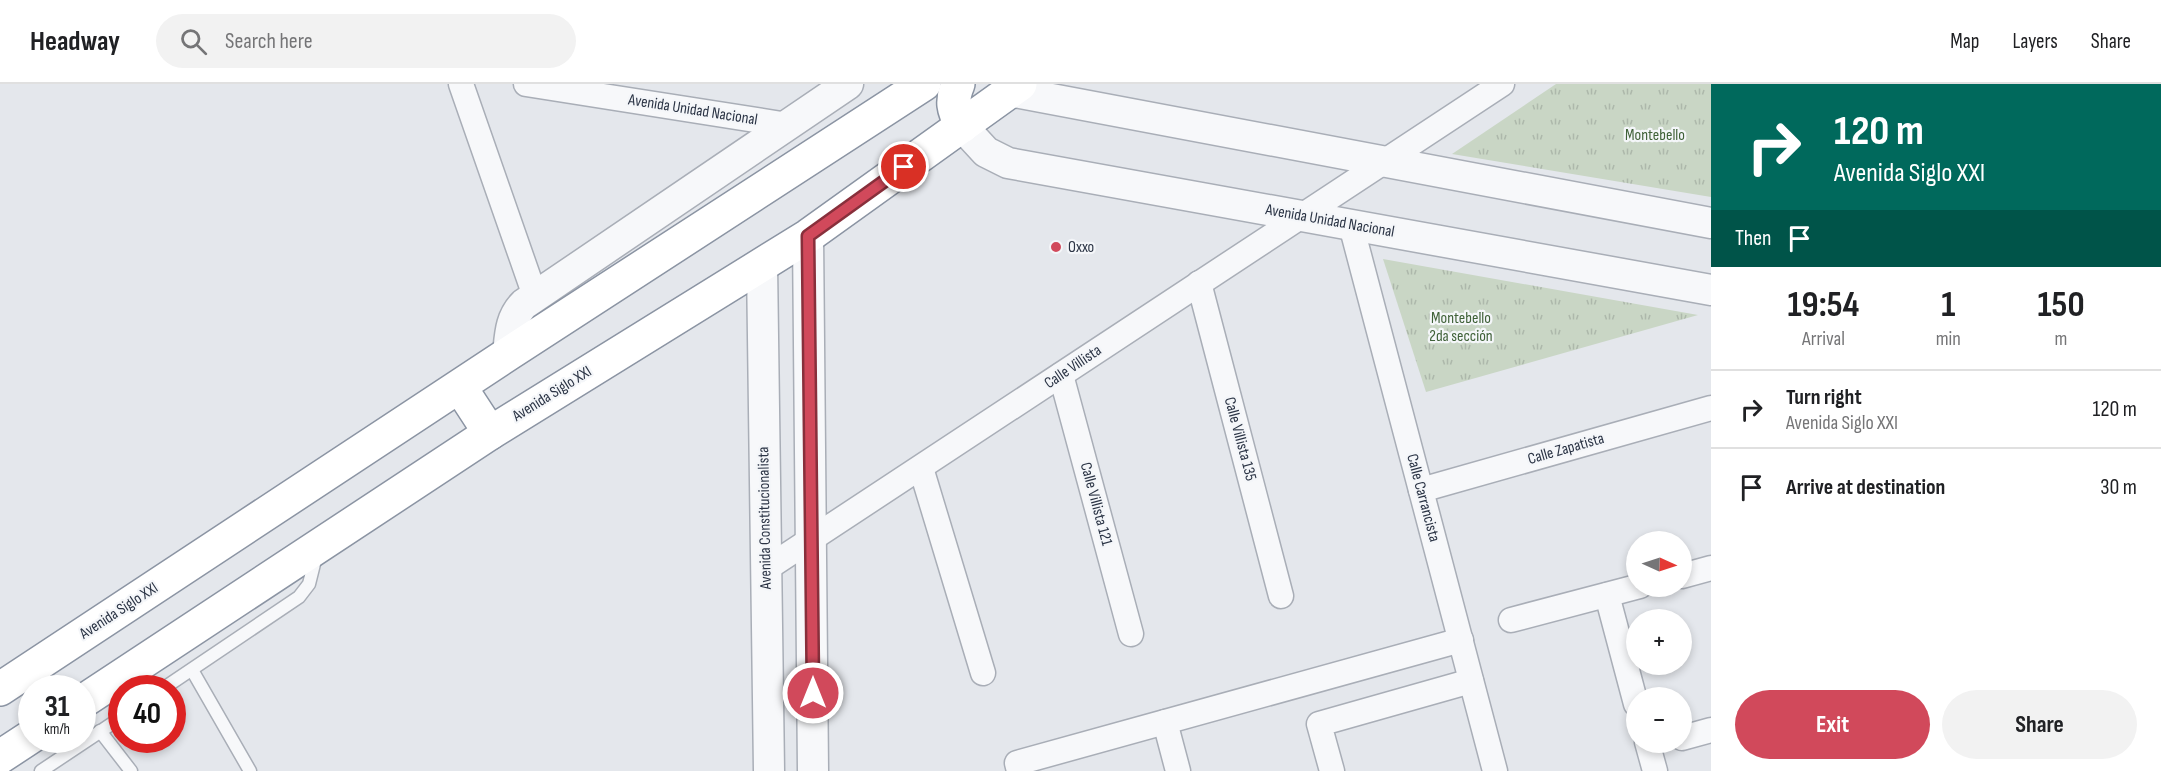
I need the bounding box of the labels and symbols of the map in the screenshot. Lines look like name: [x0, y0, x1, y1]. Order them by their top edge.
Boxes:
street label: Avenida Unidad Nacional: [626, 90, 759, 130]
park label: Montebello: [1625, 126, 1685, 145]
pin: [878, 141, 929, 192]
street label: Avenida Unidad Nacional: [1263, 200, 1396, 242]
place label: Oxxo: [1068, 238, 1094, 257]
marker: Oxxo: [1049, 240, 1063, 254]
park label: Montebello 2da sección: [1429, 309, 1493, 346]
street label: Calle Villista: [1041, 341, 1105, 393]
street label: Avenida Siglo XXI: [508, 362, 595, 426]
street label: Calle Villista 135: [1220, 395, 1260, 483]
street label: Calle Zapatista: [1526, 429, 1606, 469]
street label: Avenida Constitucionalista: [754, 447, 776, 590]
street label: Calle Carrancista: [1402, 452, 1444, 544]
street label: Calle Villista 121: [1076, 460, 1116, 548]
north arrow: [1626, 531, 1692, 597]
street label: Avenida Siglo XXI: [75, 579, 162, 644]
position arrow: [781, 661, 845, 725]
speed limit sign: 40: [108, 675, 186, 753]

